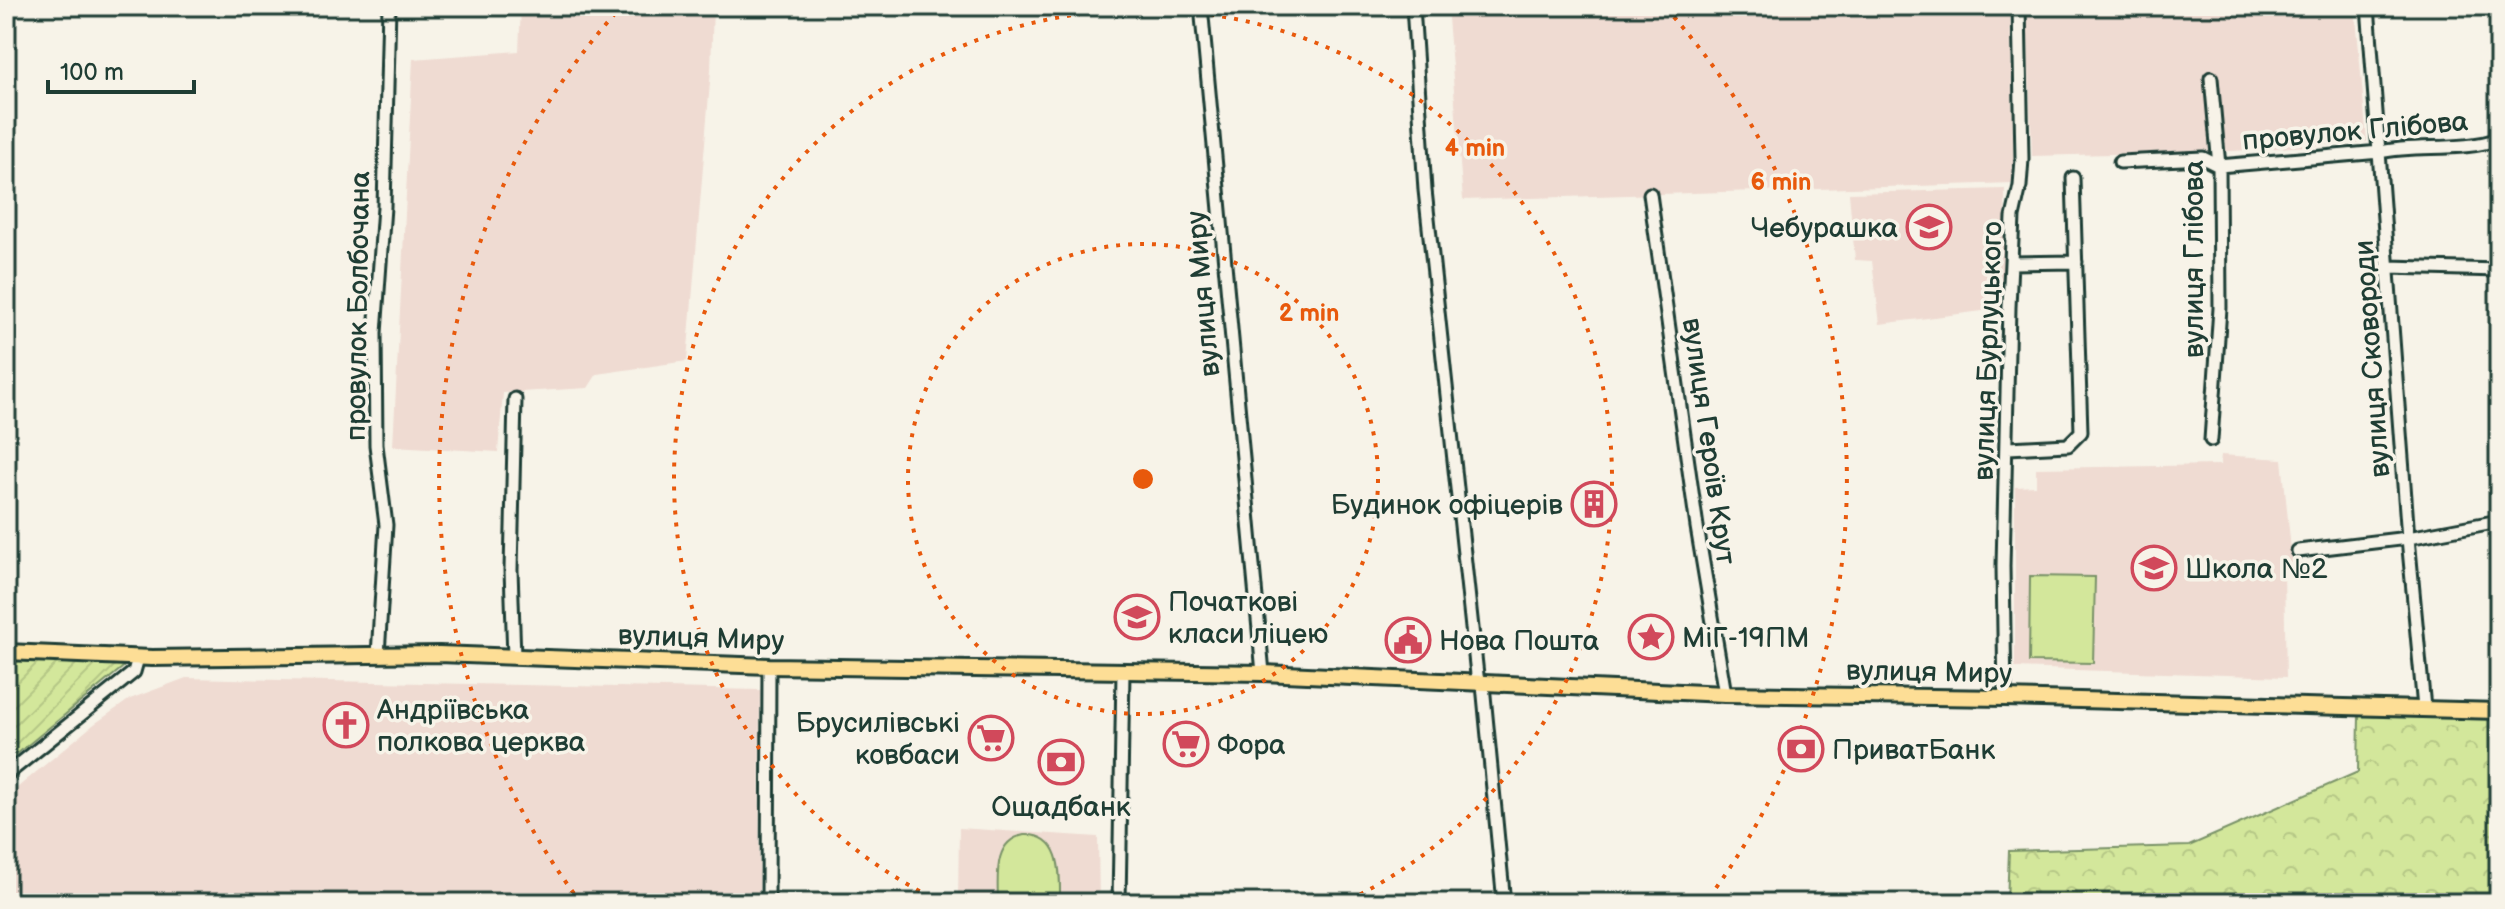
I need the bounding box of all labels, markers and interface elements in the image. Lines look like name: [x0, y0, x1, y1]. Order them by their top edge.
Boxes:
scale bar: [48, 44, 194, 94]
text: 100 m: [60, 58, 124, 87]
street label: провулок Глібова: [2241, 105, 2470, 158]
text: 4 min: [1445, 134, 1505, 163]
street label: вулиця Глібова: [2178, 160, 2211, 358]
text: 6 min: [1751, 168, 1811, 197]
street label: провулок Болбочана: [340, 170, 377, 441]
school or university icon: Чебурашка: [1905, 203, 1953, 251]
street label: вулиця Миру: [1180, 209, 1227, 378]
place label: Чебурашка: [1751, 212, 1898, 245]
street label: вулиця Бурлуцького: [1967, 221, 2010, 481]
street label: вулиця Сковороди: [2348, 239, 2397, 479]
text: 2 min: [1279, 299, 1339, 328]
street label: вулиця Героїв Крут: [1675, 316, 1742, 567]
centre of rings: [1129, 465, 1157, 493]
building icon: Будинок офіцерів: [1570, 480, 1618, 528]
place label: Будинок офіцерів: [1331, 489, 1563, 522]
school or university icon: Школа №2: [2130, 544, 2178, 592]
place label: Школа №2: [2185, 553, 2328, 586]
place label: Початкові класи ліцею: [1168, 586, 1328, 651]
school or university icon: Початкові класи ліцею: [1113, 593, 1161, 641]
place icon: МіГ-19ПМ: [1627, 613, 1675, 661]
public building icon: Нова Пошта: [1384, 616, 1432, 664]
street label: вулиця Миру: [617, 619, 785, 658]
place label: МіГ-19ПМ: [1682, 622, 1809, 655]
place label: Нова Пошта: [1439, 625, 1600, 658]
street label: вулиця Миру: [1845, 655, 2013, 690]
place label: Андріївська полкова церква: [376, 694, 586, 759]
church icon: Андріївська полкова церква: [322, 701, 370, 749]
place label: Брусилівські ковбаси: [796, 707, 960, 772]
supermarket icon: Брусилівські ковбаси: [967, 714, 1015, 762]
supermarket icon: Фора: [1162, 720, 1210, 768]
bank icon: ПриватБанк: [1777, 725, 1825, 773]
place label: Фора: [1217, 729, 1286, 762]
place label: ПриватБанк: [1832, 734, 1995, 767]
bank icon: Ощадбанк: [1037, 738, 1085, 786]
place label: Ощадбанк: [991, 791, 1131, 824]

